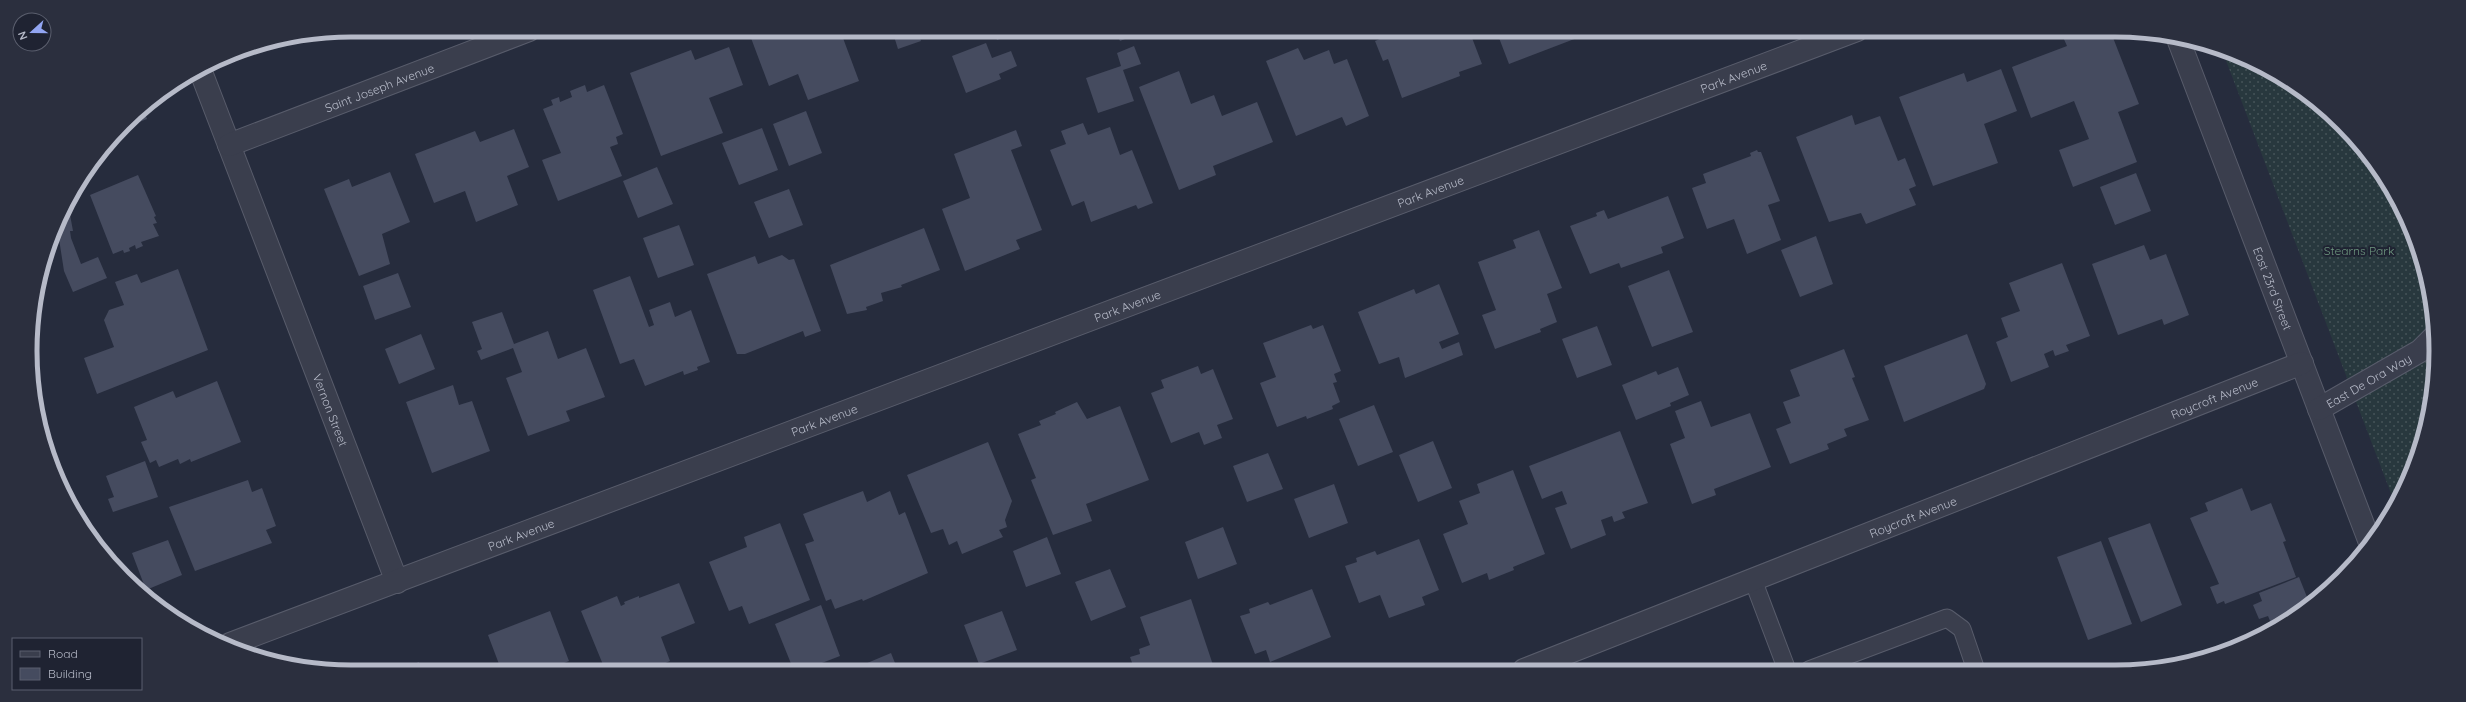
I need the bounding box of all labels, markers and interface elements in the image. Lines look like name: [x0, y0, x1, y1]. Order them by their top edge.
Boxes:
north arrow: [12, 12, 52, 52]
text: N: [15, 29, 31, 42]
street label: Park Avenue: [1698, 57, 1769, 96]
street label: Saint Joseph Avenue: [323, 60, 436, 115]
street label: Park Avenue: [1395, 172, 1466, 210]
park label: Stearns Park: [2324, 243, 2394, 258]
street label: East 23rd Street: [2250, 245, 2296, 332]
street label: Park Avenue: [1092, 286, 1163, 325]
street label: East De Ora Way: [2323, 350, 2414, 411]
street label: Vernon Street: [310, 372, 352, 448]
street label: Roycroft Avenue: [2168, 374, 2260, 422]
street label: Park Avenue: [789, 400, 860, 439]
street label: Roycroft Avenue: [1867, 493, 1959, 541]
street label: Park Avenue: [486, 515, 556, 554]
legend: [12, 638, 142, 690]
text: Road: [48, 646, 78, 661]
text: Building: [48, 666, 92, 681]

